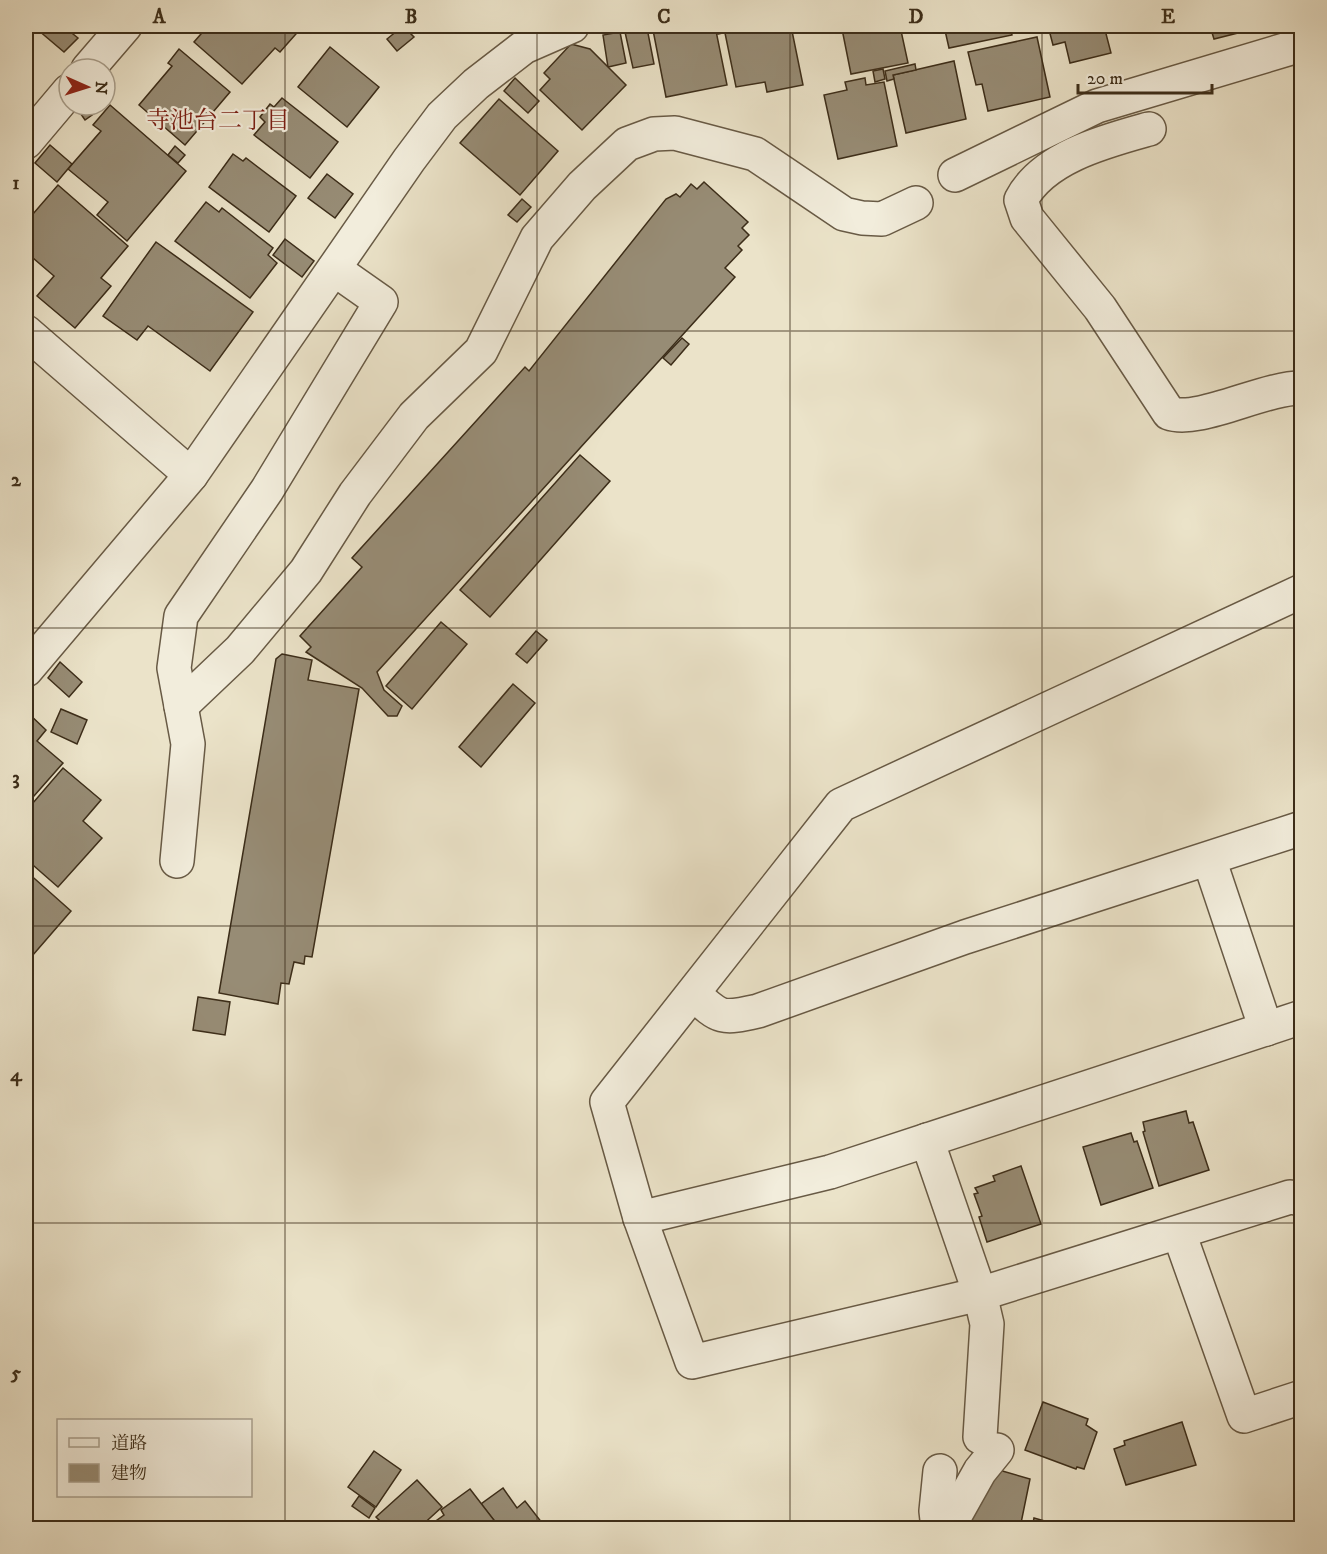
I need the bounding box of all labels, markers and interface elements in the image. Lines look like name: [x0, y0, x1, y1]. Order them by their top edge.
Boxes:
text: A: [152, 5, 167, 30]
text: B: [405, 5, 417, 30]
text: C: [657, 5, 671, 30]
text: D: [909, 5, 924, 30]
text: E: [1161, 5, 1175, 30]
north arrow: [57, 57, 117, 117]
scale bar: [1078, 57, 1212, 95]
text: 20 m: [1087, 68, 1123, 90]
text: N: [91, 81, 111, 95]
district label: 寺池台二丁目: [146, 106, 290, 136]
text: 1: [12, 171, 20, 196]
text: 2: [11, 468, 22, 493]
text: 3: [12, 766, 20, 791]
text: 4: [10, 1063, 23, 1088]
text: 5: [10, 1361, 21, 1386]
legend: [57, 1419, 252, 1497]
text: 道路: [111, 1433, 147, 1455]
text: 建物: [111, 1463, 147, 1485]

